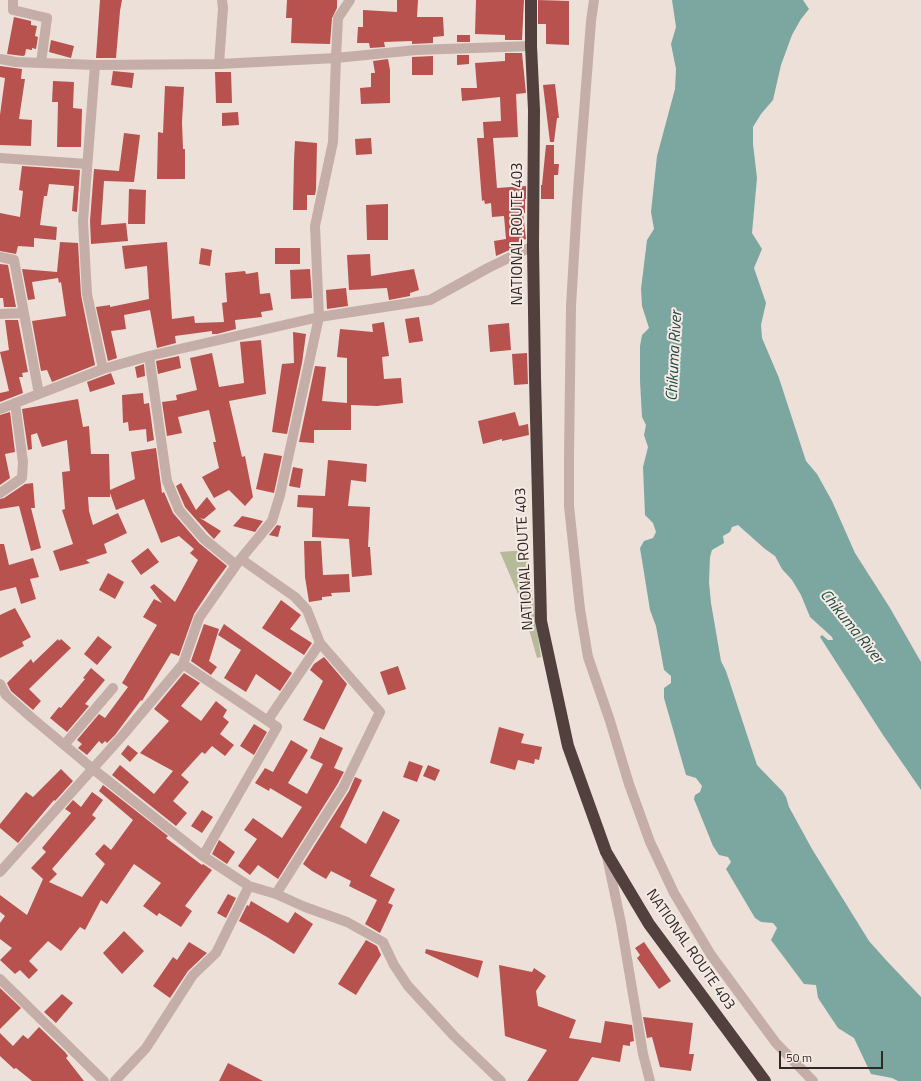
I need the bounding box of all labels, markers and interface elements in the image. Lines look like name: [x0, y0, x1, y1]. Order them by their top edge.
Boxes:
street label: NATIONAL ROUTE 403: [509, 163, 527, 305]
water label: Chikuma River: [663, 310, 687, 402]
street label: NATIONAL ROUTE 403: [512, 487, 538, 631]
water label: Chikuma River: [815, 586, 887, 668]
street label: NATIONAL ROUTE 403: [642, 886, 738, 1014]
scale bar: [781, 1043, 885, 1069]
text: 50 m: [786, 1048, 812, 1067]

